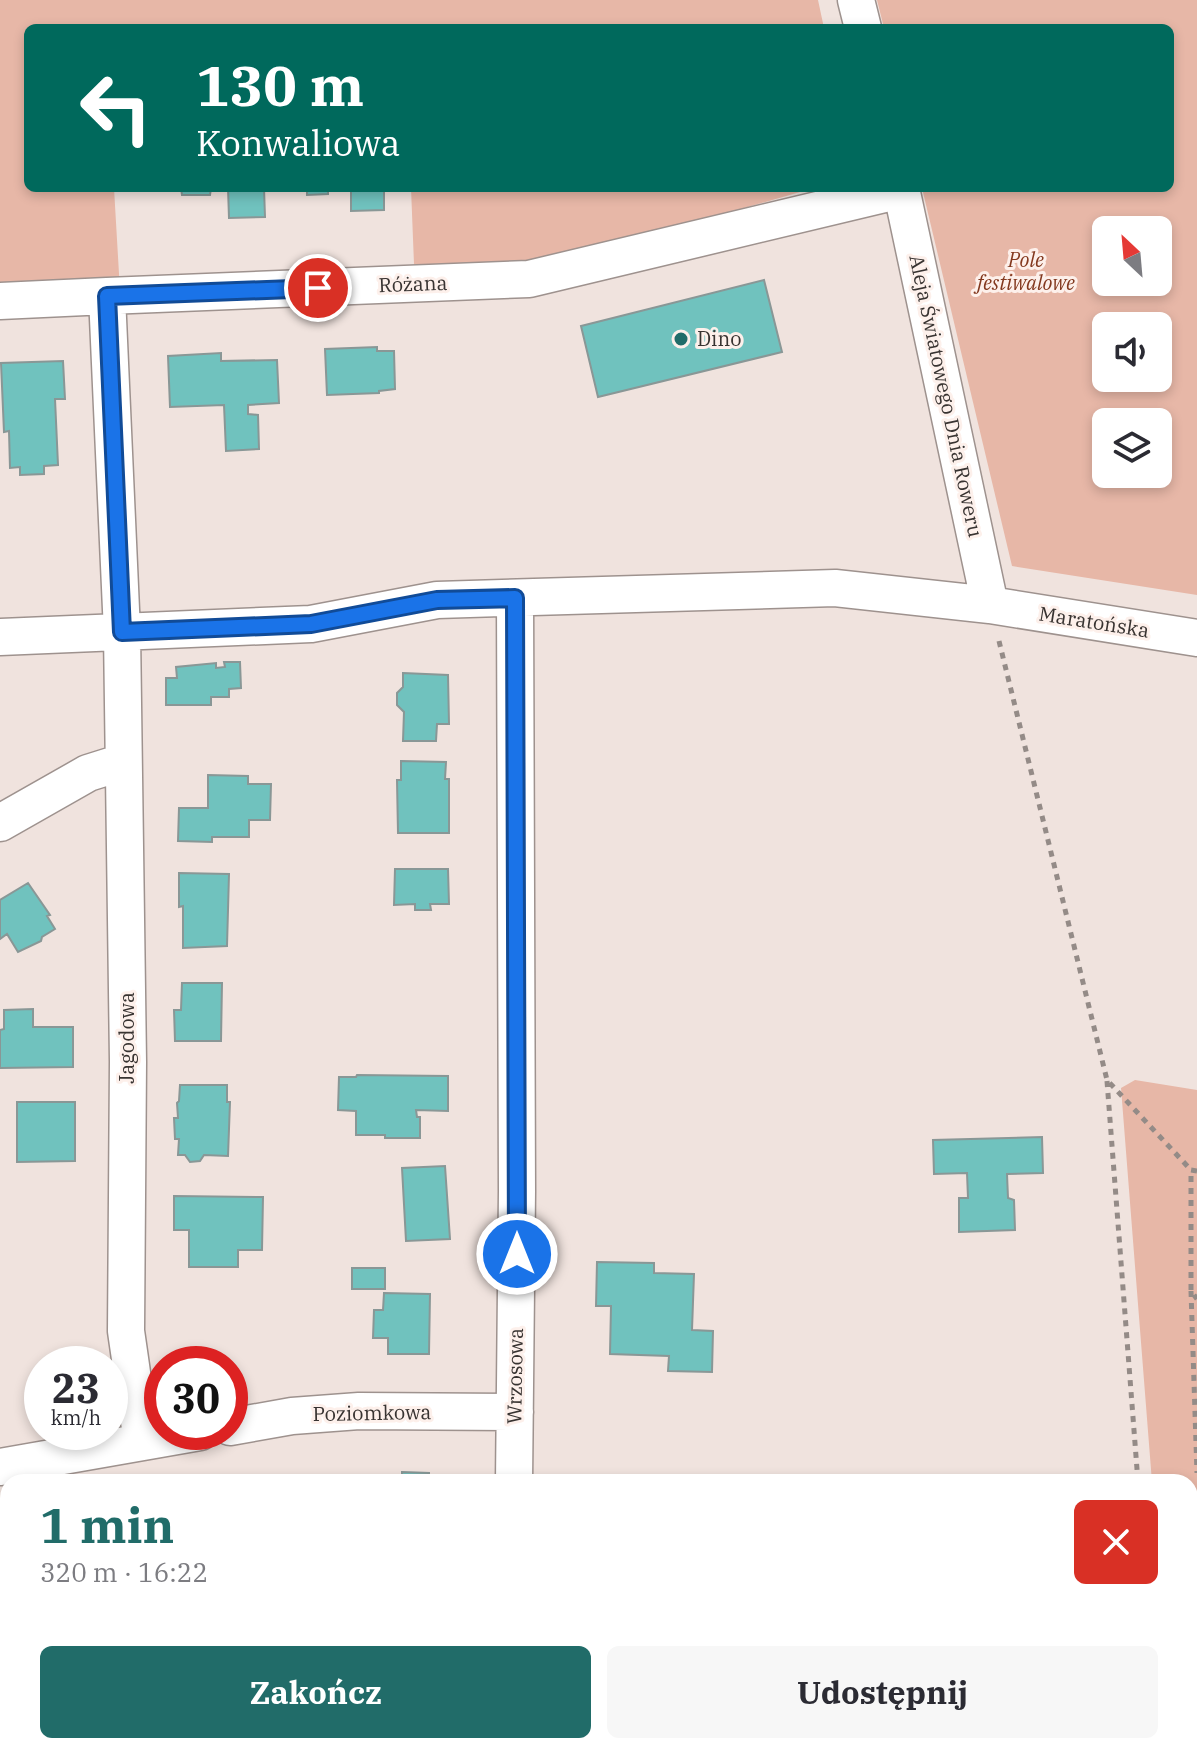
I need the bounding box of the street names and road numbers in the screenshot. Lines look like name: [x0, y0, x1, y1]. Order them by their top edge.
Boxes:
street label: Aleja Światowego Dnia Roweru: [903, 252, 990, 540]
street label: Różana: [378, 269, 448, 298]
street label: Maratońska: [1037, 599, 1151, 644]
street label: Jagodowa: [113, 992, 140, 1084]
street label: Wrzosowa: [500, 1328, 529, 1424]
street label: Poziomkowa: [312, 1398, 432, 1427]

